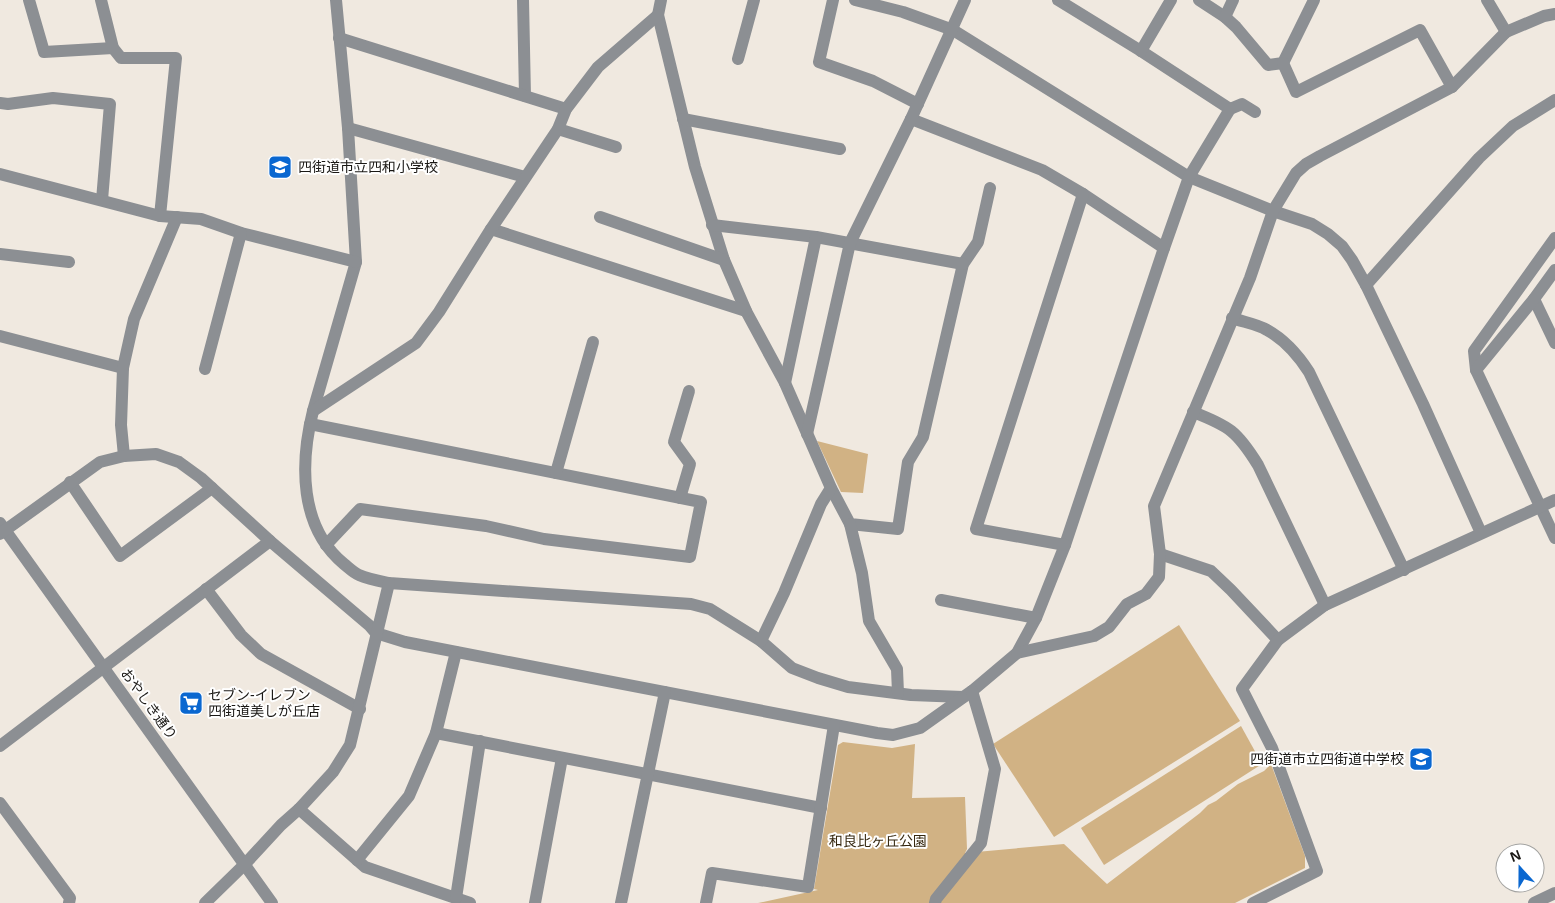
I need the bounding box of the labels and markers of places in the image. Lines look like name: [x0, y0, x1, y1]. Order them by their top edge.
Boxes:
school or university icon: 四街道市立四和小学校: [267, 154, 293, 180]
place label: 四街道市立四和小学校: [298, 159, 438, 175]
place label: セブン-イレブン 四街道美しが丘店: [208, 687, 320, 719]
supermarket icon: セブン-イレブン 四街道美しが丘店: [178, 690, 204, 716]
school or university icon: 四街道市立四街道中学校: [1408, 746, 1434, 772]
place label: 四街道市立四街道中学校: [1250, 751, 1404, 767]

